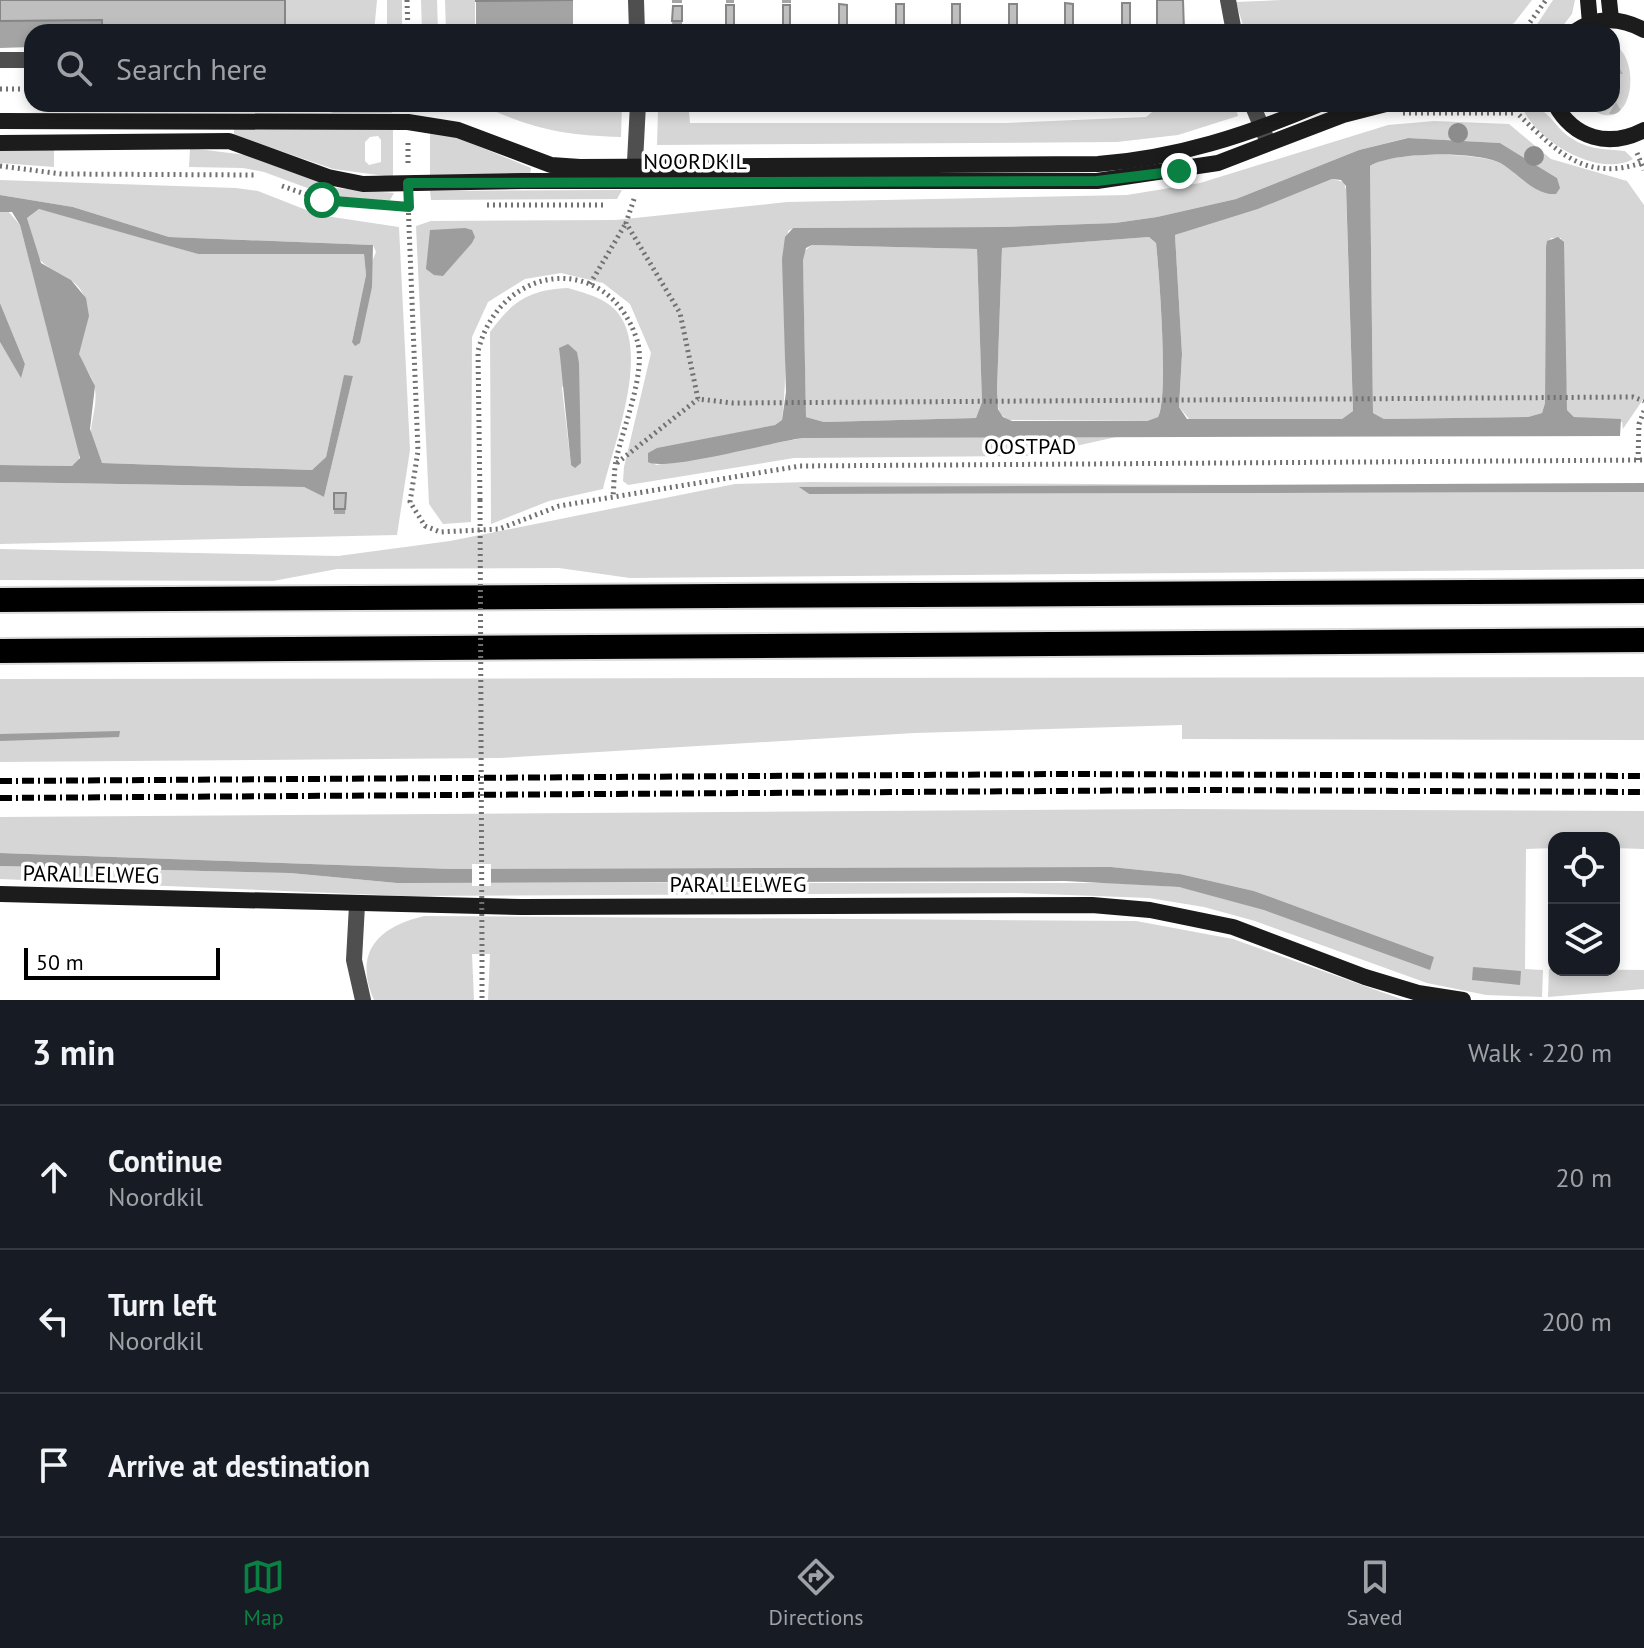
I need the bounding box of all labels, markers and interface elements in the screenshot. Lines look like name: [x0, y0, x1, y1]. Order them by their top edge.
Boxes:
search box: [24, 24, 1620, 112]
icon: search: [52, 46, 96, 90]
text: Search here: [116, 49, 267, 88]
street label: NOORDKIL: [643, 147, 747, 175]
route end: [1161, 153, 1197, 189]
route start: [304, 182, 340, 218]
street label: OOSTPAD: [984, 432, 1076, 460]
map controls: [1548, 832, 1620, 976]
button: locate: [1548, 832, 1620, 904]
street label: PARALLELWEG: [22, 859, 160, 889]
street label: PARALLELWEG: [670, 870, 806, 898]
button: layers: [1548, 904, 1620, 976]
scale bar: [24, 944, 220, 980]
text: 50 m: [36, 948, 84, 976]
text: 3 min: [32, 1030, 115, 1074]
text: Walk · 220 m: [1468, 1036, 1612, 1069]
text: Continue: [108, 1141, 222, 1180]
icon: ahead: [32, 1155, 76, 1199]
text: 20 m: [1556, 1161, 1612, 1194]
text: Noordkil: [108, 1180, 203, 1213]
text: Turn left: [108, 1285, 216, 1324]
icon: left: [32, 1299, 76, 1343]
text: 200 m: [1541, 1305, 1612, 1338]
text: Noordkil: [108, 1324, 203, 1357]
icon: arrive: [32, 1443, 76, 1487]
text: Arrive at destination: [108, 1446, 370, 1485]
tab: Map: [241, 1555, 285, 1631]
tab: Directions: [768, 1555, 864, 1631]
tab: Saved: [1347, 1555, 1402, 1631]

